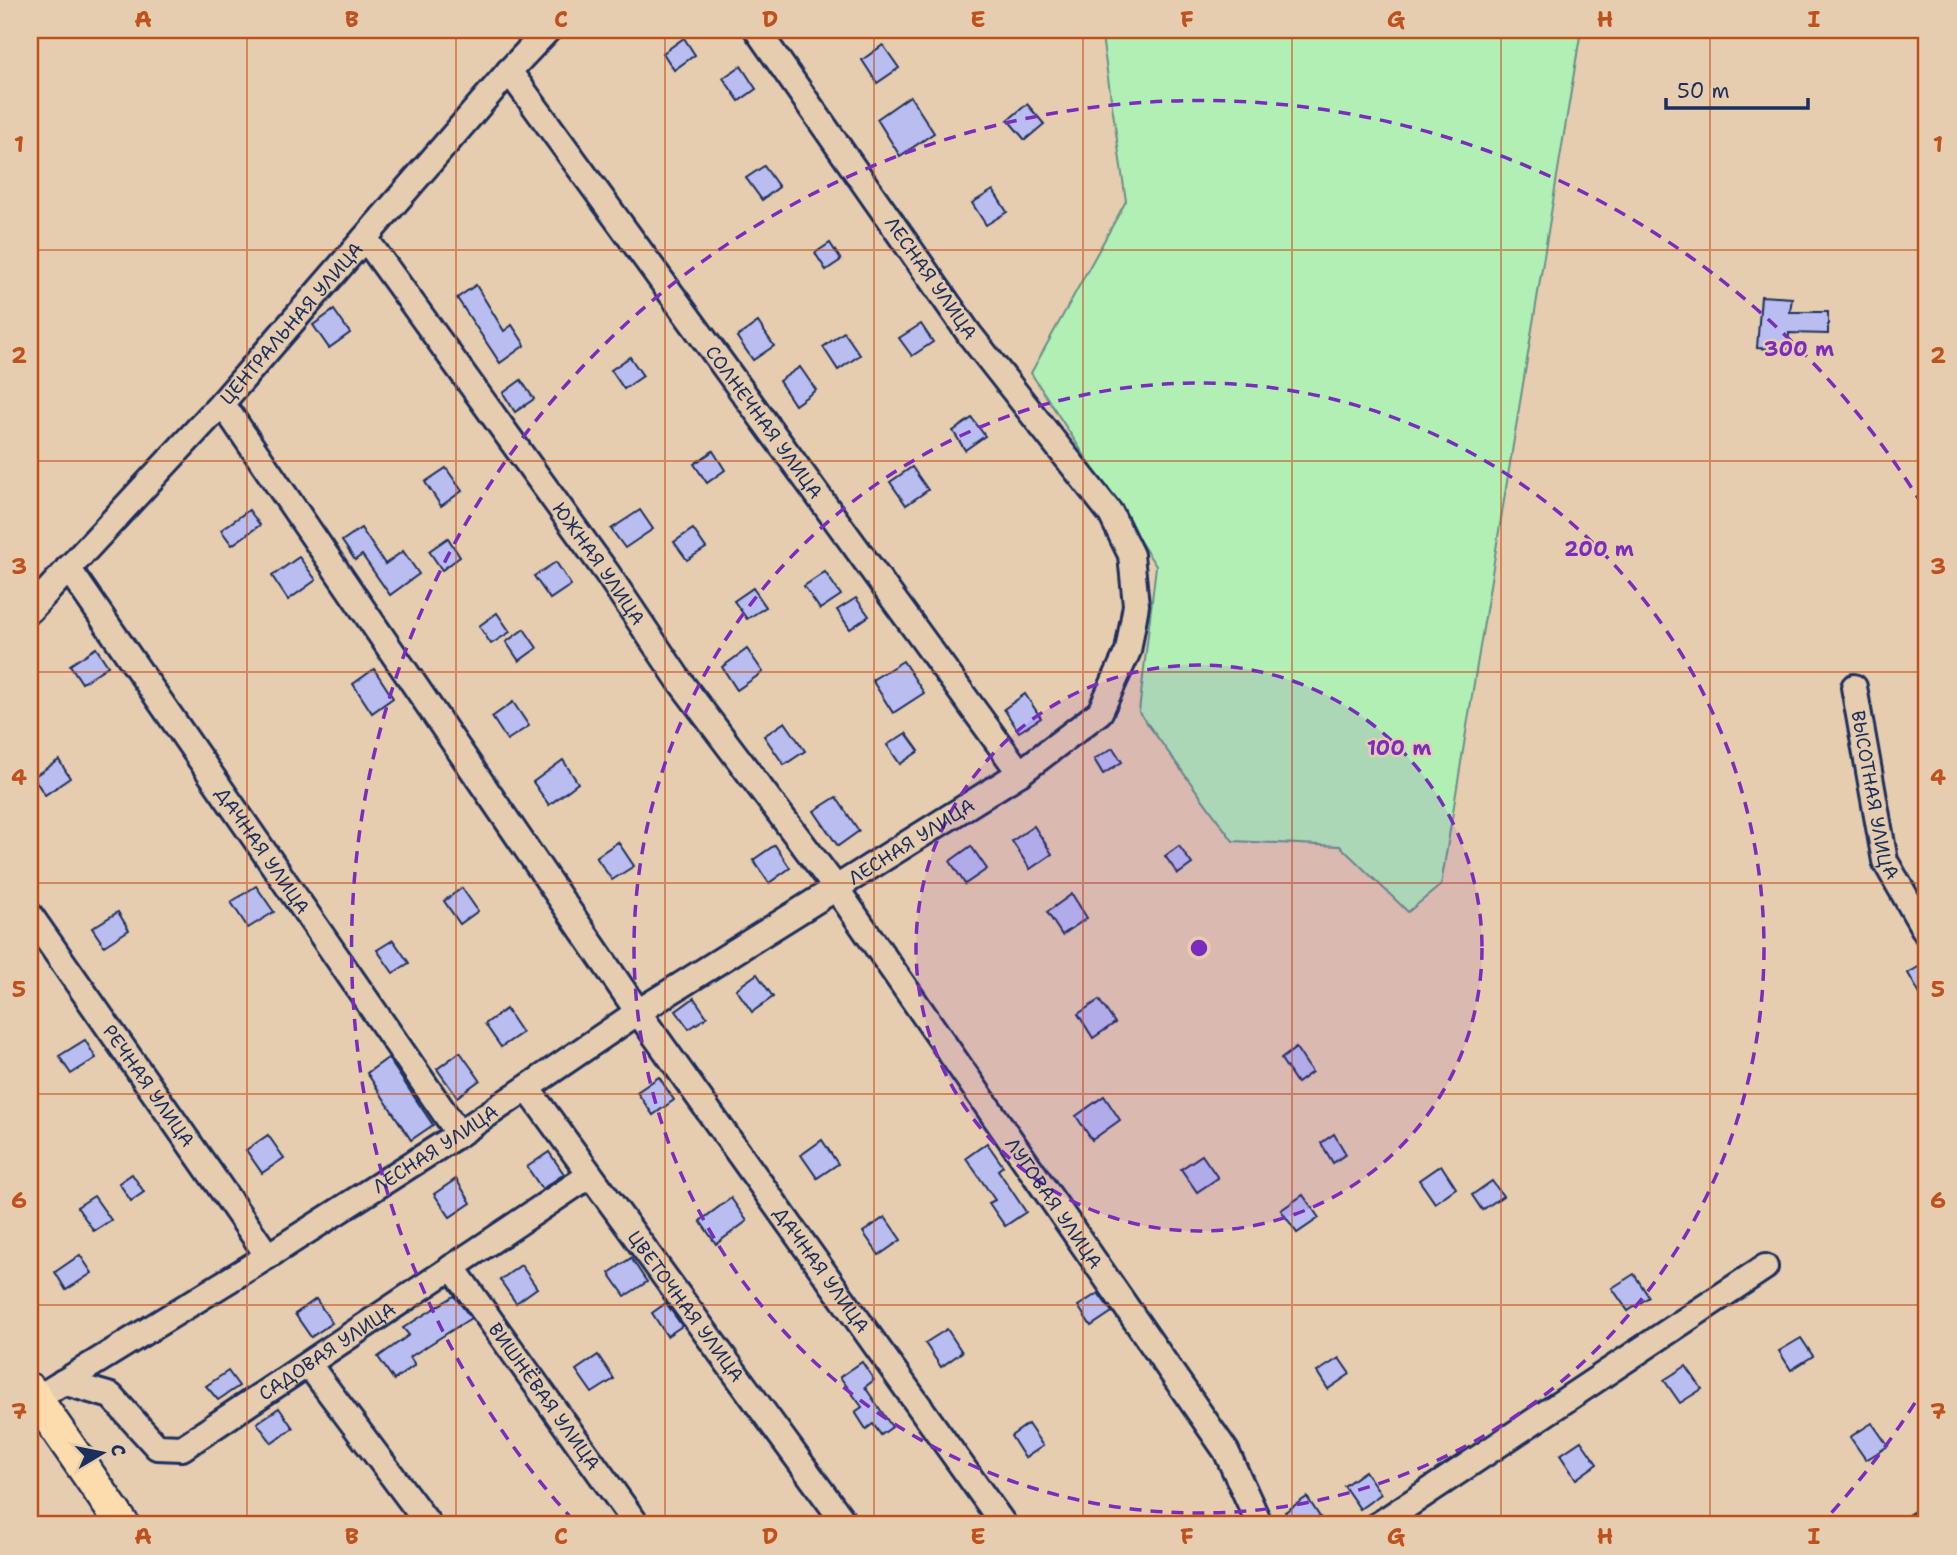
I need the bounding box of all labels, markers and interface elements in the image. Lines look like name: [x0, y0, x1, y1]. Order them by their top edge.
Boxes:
text: A: [134, 4, 152, 34]
text: B: [345, 4, 359, 34]
text: C: [554, 4, 568, 34]
text: D: [762, 4, 778, 34]
text: E: [970, 4, 986, 34]
text: F: [1180, 4, 1194, 34]
text: G: [1387, 4, 1406, 34]
text: H: [1597, 4, 1613, 34]
text: I: [1808, 4, 1821, 34]
scale bar: [1666, 66, 1808, 110]
text: 50 m: [1677, 77, 1730, 105]
text: 1: [14, 129, 24, 159]
text: 1: [1933, 129, 1943, 159]
street label: ЛЕСНАЯ УЛИЦА: [879, 212, 983, 345]
street label: ЦЕНТРАЛЬНАЯ УЛИЦА: [214, 236, 368, 410]
text: 300 m: [1764, 335, 1834, 363]
text: 2: [11, 340, 27, 370]
street label: СОЛНЕЧНАЯ УЛИЦА: [700, 340, 829, 504]
text: 2: [1930, 340, 1946, 370]
street label: ЮЖНАЯ УЛИЦА: [547, 497, 651, 630]
text: 200 m: [1564, 535, 1634, 563]
text: 3: [11, 551, 27, 581]
text: 3: [1930, 551, 1946, 581]
street label: ВЫСОТНАЯ УЛИЦА: [1846, 708, 1906, 884]
text: 100 m: [1367, 734, 1431, 762]
text: 4: [11, 762, 27, 792]
text: 4: [1930, 762, 1946, 792]
street label: ДАЧНАЯ УЛИЦА: [210, 782, 316, 919]
street label: ЛЕСНАЯ УЛИЦА: [843, 792, 979, 890]
centre of rings: [1187, 936, 1211, 960]
text: 5: [12, 974, 26, 1004]
text: 5: [1931, 974, 1945, 1004]
street label: РЕЧНАЯ УЛИЦА: [98, 1019, 201, 1152]
street label: ЛЕСНАЯ УЛИЦА: [367, 1099, 503, 1199]
street label: ЛУГОВАЯ УЛИЦА: [1000, 1132, 1108, 1274]
text: 6: [11, 1185, 27, 1215]
text: 6: [1930, 1185, 1946, 1215]
street label: ДАЧНАЯ УЛИЦА: [768, 1202, 875, 1338]
street label: ЦВЕТОЧНАЯ УЛИЦА: [622, 1225, 750, 1387]
street label: САДОВАЯ УЛИЦА: [253, 1296, 400, 1406]
street label: ВИШНЁВАЯ УЛИЦА: [483, 1317, 606, 1475]
text: 7: [11, 1396, 27, 1426]
text: 7: [1930, 1396, 1946, 1426]
north arrow: [66, 1418, 136, 1488]
text: С: [105, 1442, 132, 1458]
text: A: [134, 1521, 152, 1551]
text: B: [345, 1521, 359, 1551]
text: C: [554, 1521, 568, 1551]
text: D: [762, 1521, 778, 1551]
text: E: [970, 1521, 986, 1551]
text: F: [1180, 1521, 1194, 1551]
text: G: [1387, 1521, 1406, 1551]
text: H: [1597, 1521, 1613, 1551]
text: I: [1808, 1521, 1821, 1551]

